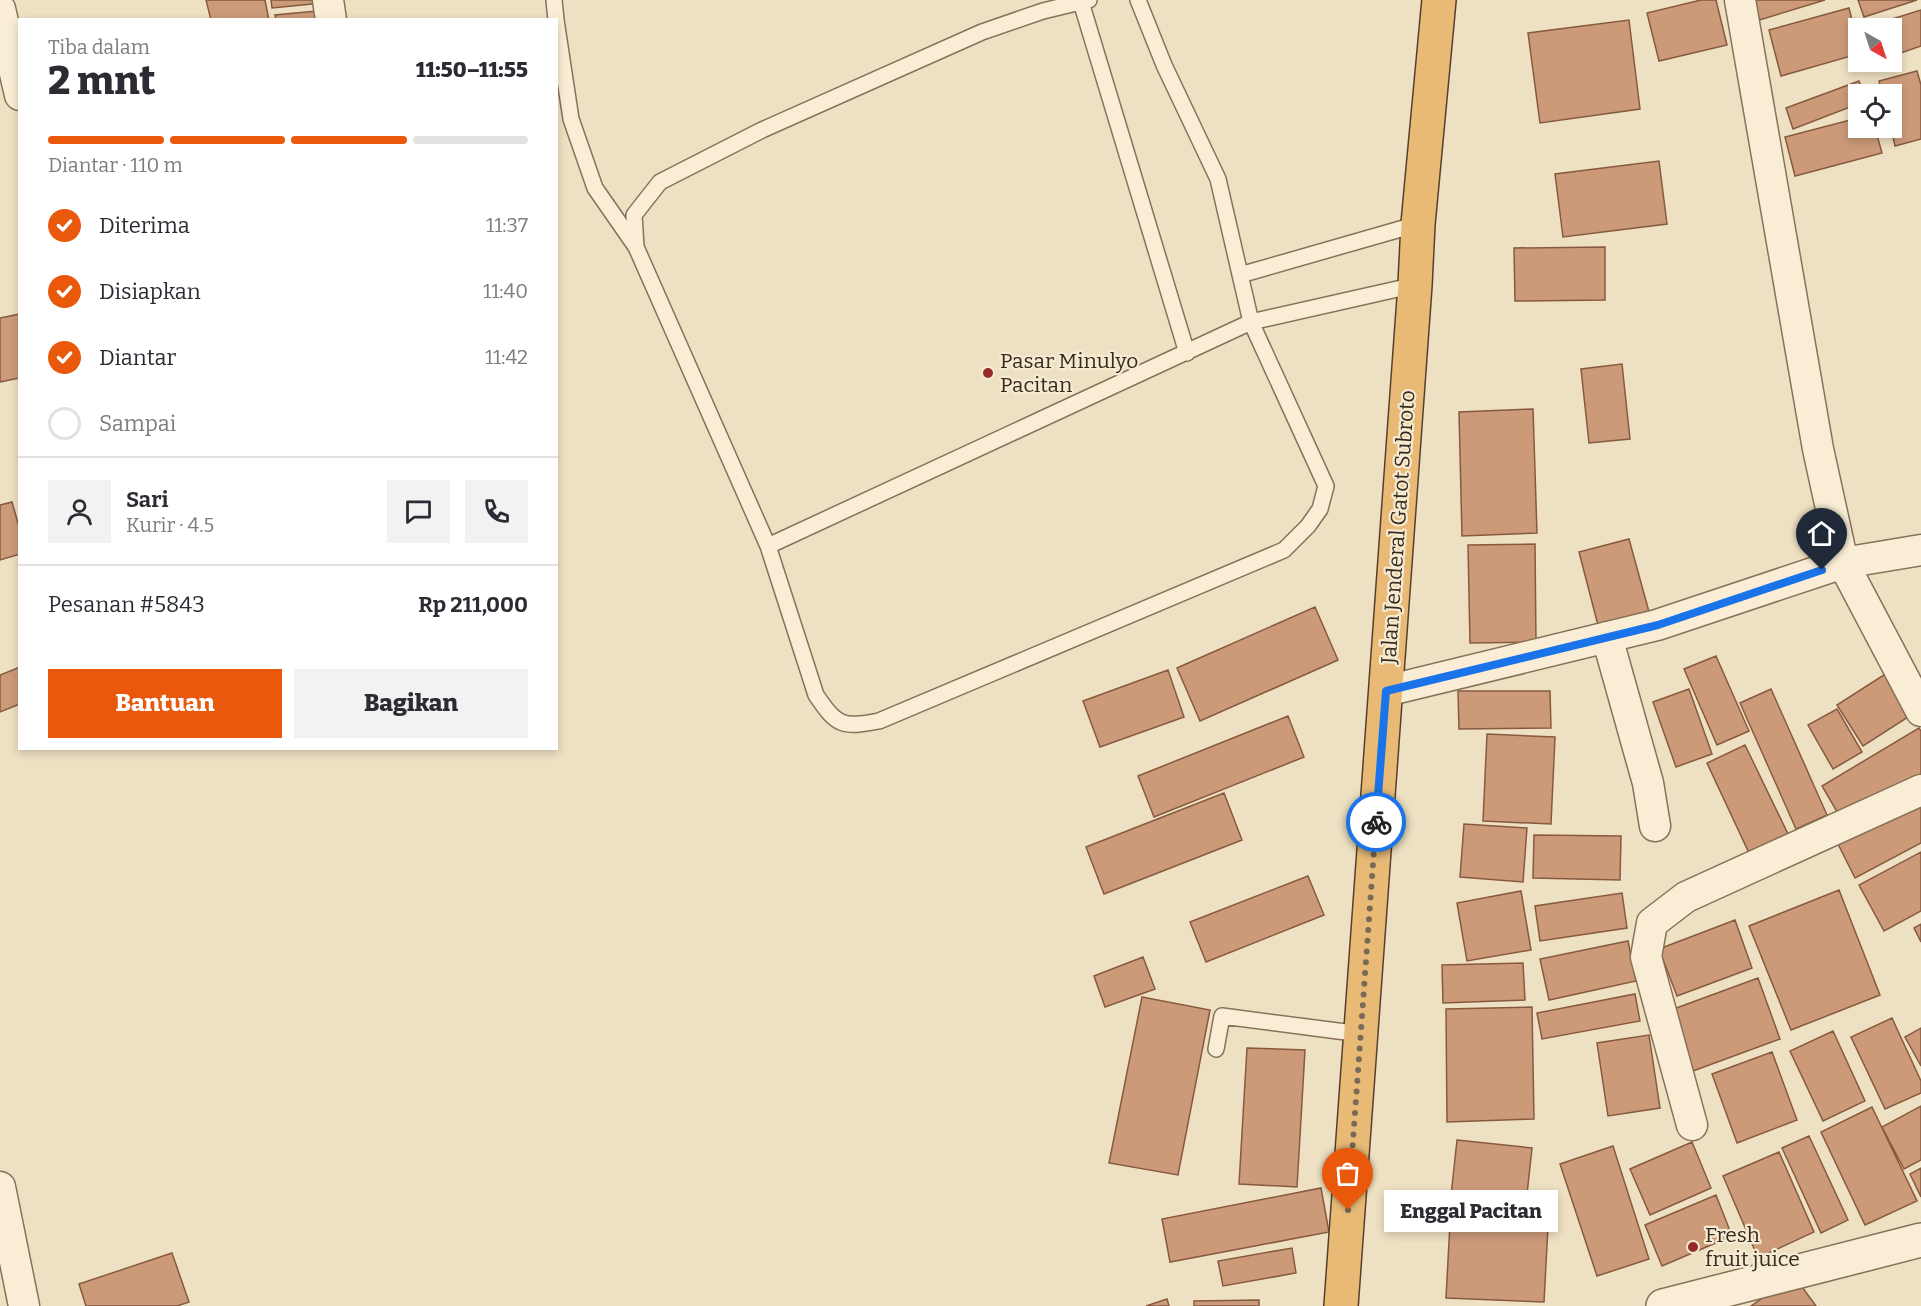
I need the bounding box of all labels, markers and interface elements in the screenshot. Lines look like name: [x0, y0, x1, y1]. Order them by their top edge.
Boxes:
north arrow: [1848, 18, 1902, 72]
map controls: [1848, 18, 1902, 138]
text: Tiba dalam: [48, 35, 150, 59]
text: 11:50–11:55: [416, 56, 528, 83]
text: 2 mnt: [48, 58, 156, 104]
button: locate: [1848, 84, 1902, 138]
text: Diantar · 110 m: [48, 153, 183, 177]
icon: check: [48, 209, 81, 242]
text: Diterima: [99, 212, 190, 239]
text: 11:37: [486, 213, 528, 237]
icon: check: [48, 275, 81, 308]
text: Disiapkan: [99, 278, 201, 305]
text: 11:40: [483, 279, 528, 303]
icon: check: [48, 341, 81, 374]
text: Diantar: [99, 344, 176, 371]
text: 11:42: [485, 345, 528, 369]
place label: Pasar Minulyo Pacitan: [1000, 348, 1138, 398]
marker: Pasar Minulyo Pacitan: [981, 366, 995, 380]
street label: Jalan Jenderal Gatot Subroto: [1375, 389, 1421, 666]
text: Sampai: [99, 410, 176, 437]
button: person: [48, 480, 111, 543]
button: chat: [387, 480, 450, 543]
button: phone: [465, 480, 528, 543]
text: Sari: [126, 486, 168, 513]
pin: [1796, 508, 1847, 570]
text: Kurir · 4.5: [126, 513, 214, 537]
icon: home: [1805, 517, 1838, 550]
text: Pesanan #5843: [48, 591, 205, 618]
text: Rp 211,000: [418, 591, 528, 618]
button: Bantuan: [48, 669, 282, 738]
button: Bagikan: [294, 669, 528, 738]
courier: [1346, 792, 1406, 852]
icon: bike: [1360, 806, 1393, 839]
pin: [1322, 1148, 1373, 1210]
icon: bag: [1331, 1157, 1364, 1190]
callout: Enggal Pacitan: [1384, 1189, 1558, 1231]
text: Enggal Pacitan: [1400, 1199, 1542, 1223]
place label: Fresh fruit juice: [1705, 1222, 1800, 1272]
marker: Fresh fruit juice: [1686, 1240, 1700, 1254]

